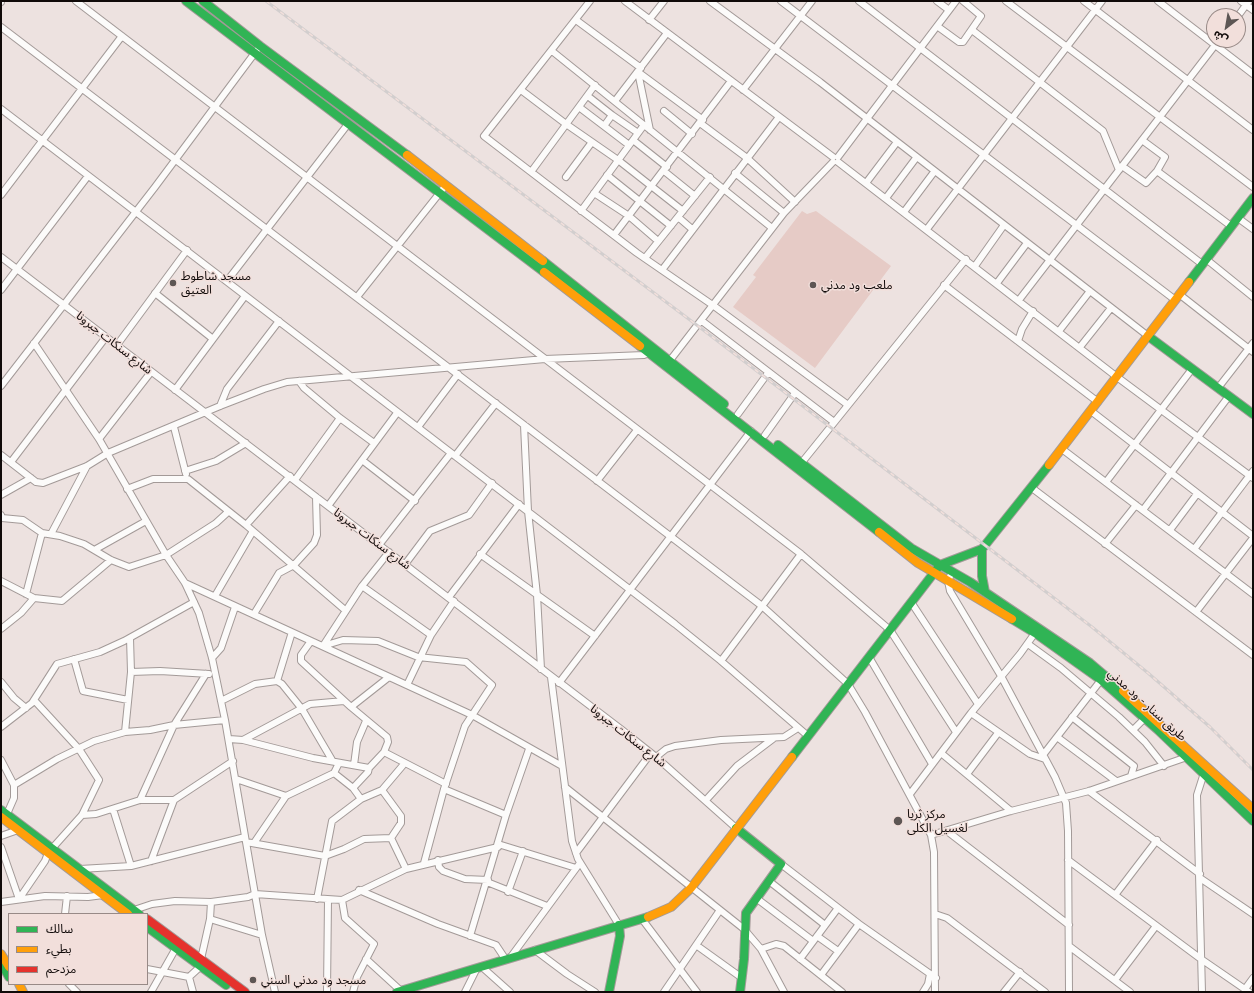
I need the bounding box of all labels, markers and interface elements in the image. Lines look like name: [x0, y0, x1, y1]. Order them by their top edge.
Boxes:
north arrow: [1206, 8, 1246, 48]
text: ش: [1210, 28, 1230, 47]
place label: مسجد شاطوط العتيق: [181, 269, 251, 297]
marker: مسجد شاطوط العتيق: [168, 278, 178, 288]
place label: ملعب ود مدني: [821, 278, 893, 292]
marker: ملعب ود مدني: [808, 280, 818, 290]
street label: شارع سنكات جبرونا: [73, 309, 155, 377]
street label: شارع سنكات جبرونا: [331, 505, 413, 573]
street label: طريق سنار - ود مدني: [1105, 666, 1189, 744]
street label: شارع سنكات جبرونا: [587, 702, 669, 770]
place label: مركز ثريا لغسيل الكلى: [907, 807, 968, 835]
marker: مركز ثريا لغسيل الكلى: [892, 815, 904, 827]
legend: [8, 913, 148, 985]
text: سالك: [46, 921, 73, 936]
text: بطيء: [46, 941, 72, 956]
text: مزدحم: [46, 961, 76, 976]
place label: مسجد ود مدني السني: [261, 973, 366, 987]
marker: مسجد ود مدني السني: [248, 975, 258, 985]

